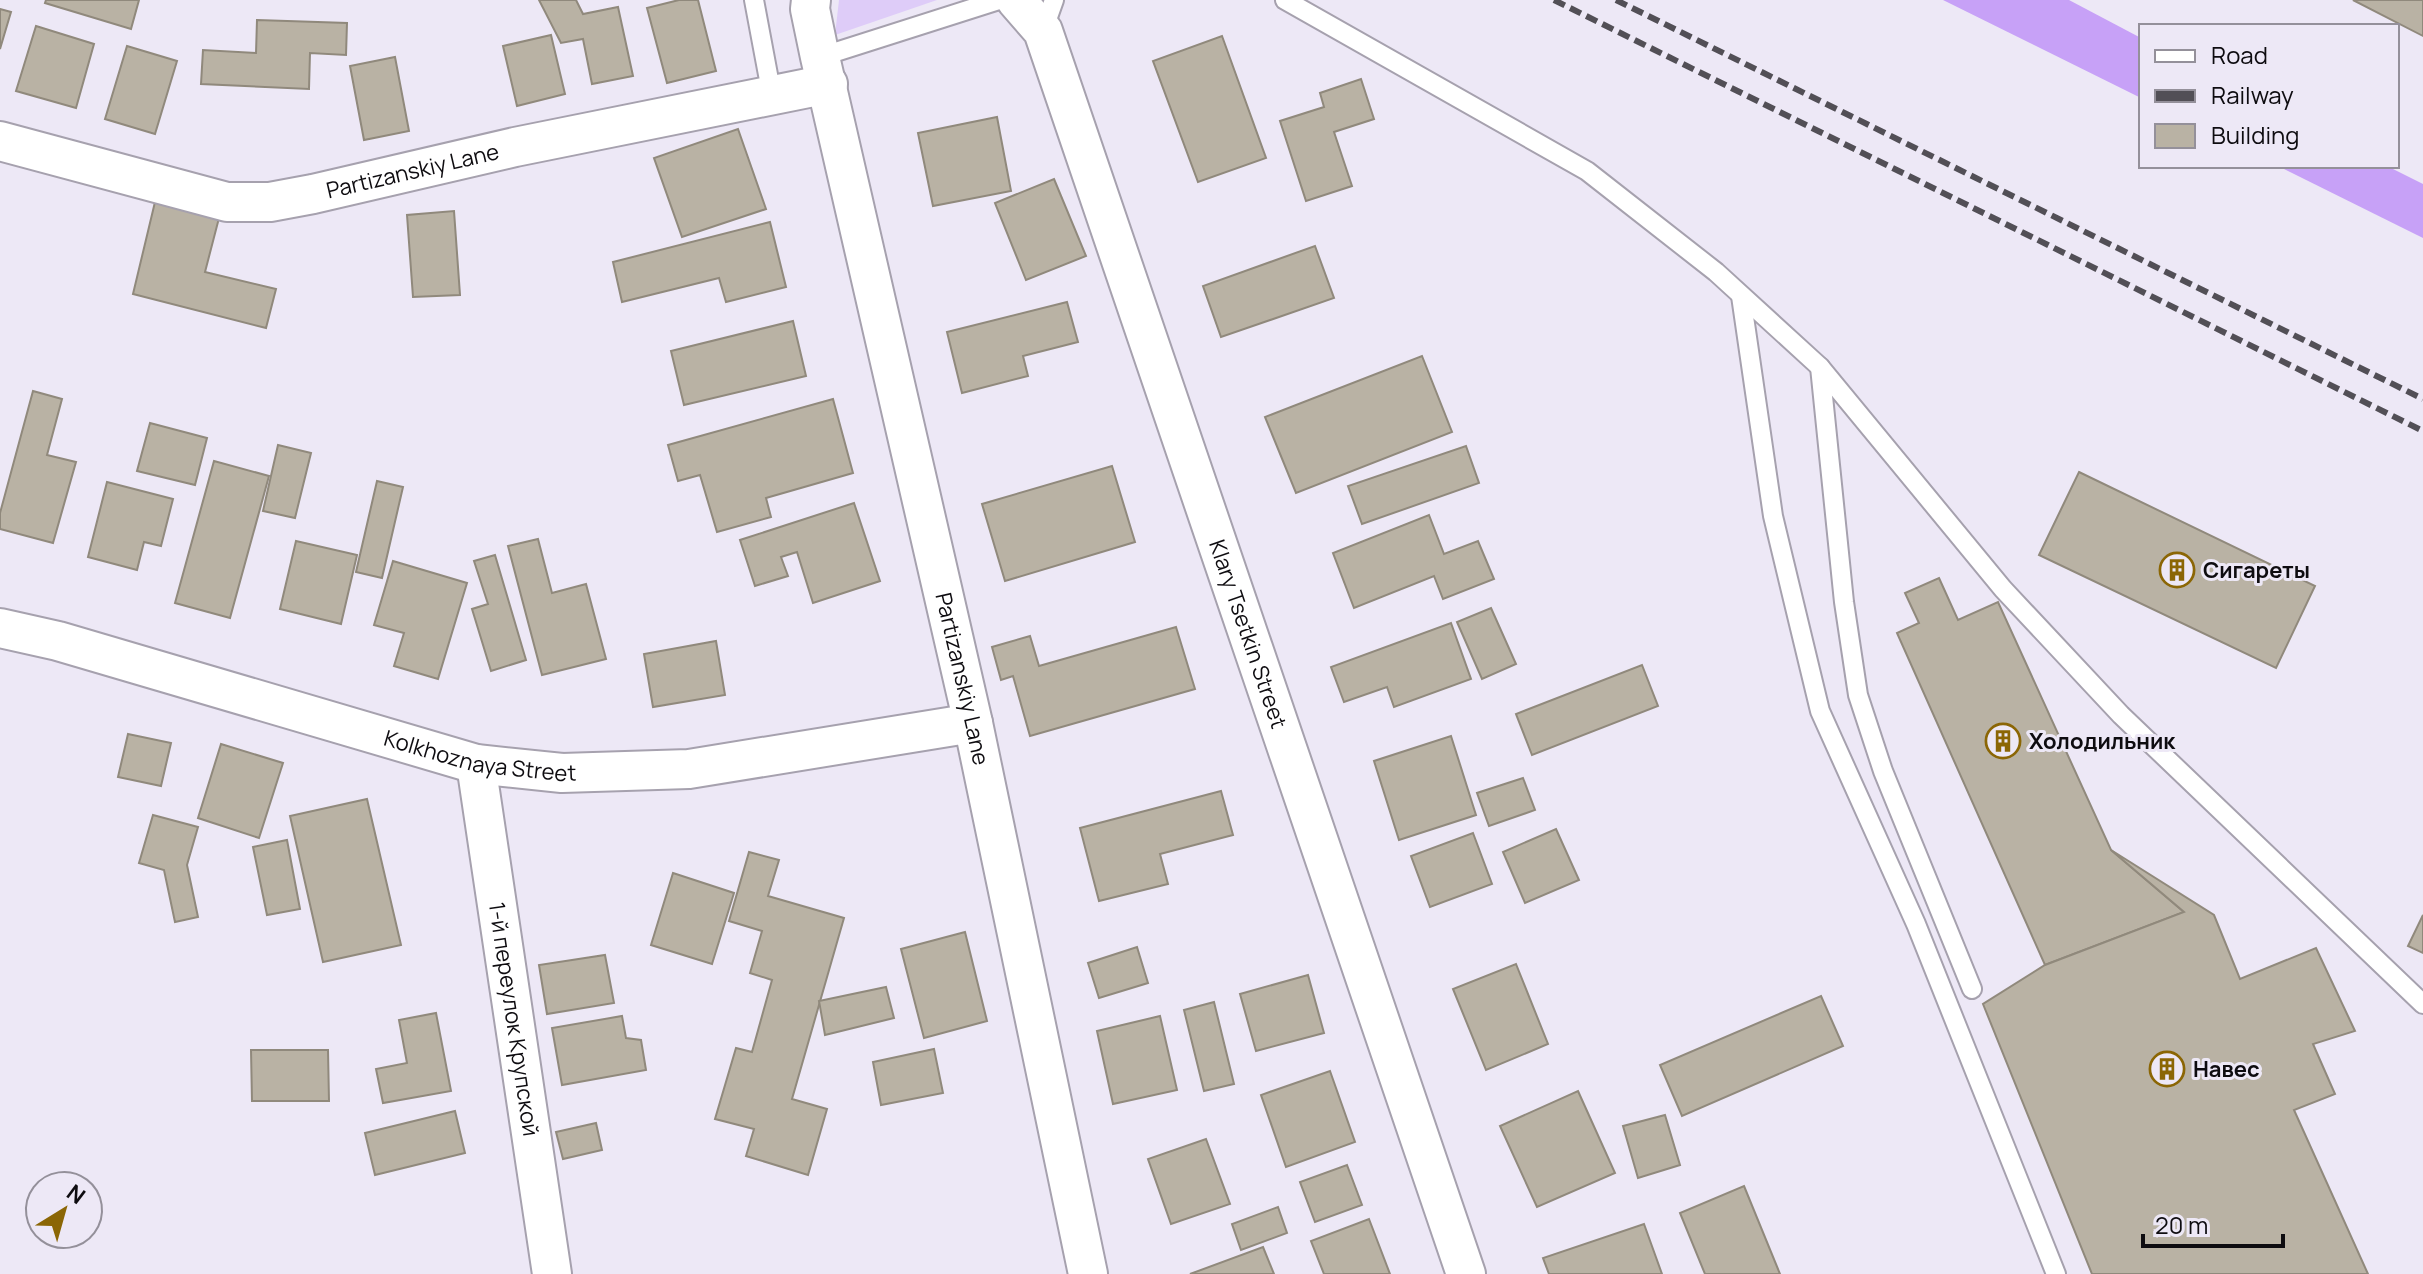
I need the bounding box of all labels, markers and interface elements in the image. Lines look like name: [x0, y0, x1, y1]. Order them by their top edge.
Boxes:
legend: [2139, 24, 2399, 168]
text: Road: [2211, 38, 2268, 71]
text: Railway: [2211, 78, 2294, 111]
text: Building: [2211, 118, 2299, 151]
street label: Partizanskiy Lane: [323, 136, 502, 205]
street label: Klary Tsetkin Street: [1202, 536, 1294, 732]
building icon: Сигареты: [2158, 551, 2196, 589]
place label: Сигареты: [2203, 555, 2310, 585]
street label: Partizanskiy Lane: [928, 590, 996, 768]
building icon: Холодильник: [1984, 722, 2022, 760]
street label: Kolkhoznaya Street: [381, 723, 577, 788]
place label: Холодильник: [2029, 726, 2176, 756]
street label: 1-й переулок Крупской: [482, 900, 546, 1138]
building icon: Навес: [2148, 1050, 2186, 1088]
place label: Навес: [2193, 1054, 2260, 1084]
north arrow: [24, 1170, 104, 1250]
text: N: [61, 1177, 91, 1211]
scale bar: [2143, 1198, 2283, 1248]
text: 20 m: [2155, 1208, 2208, 1241]

